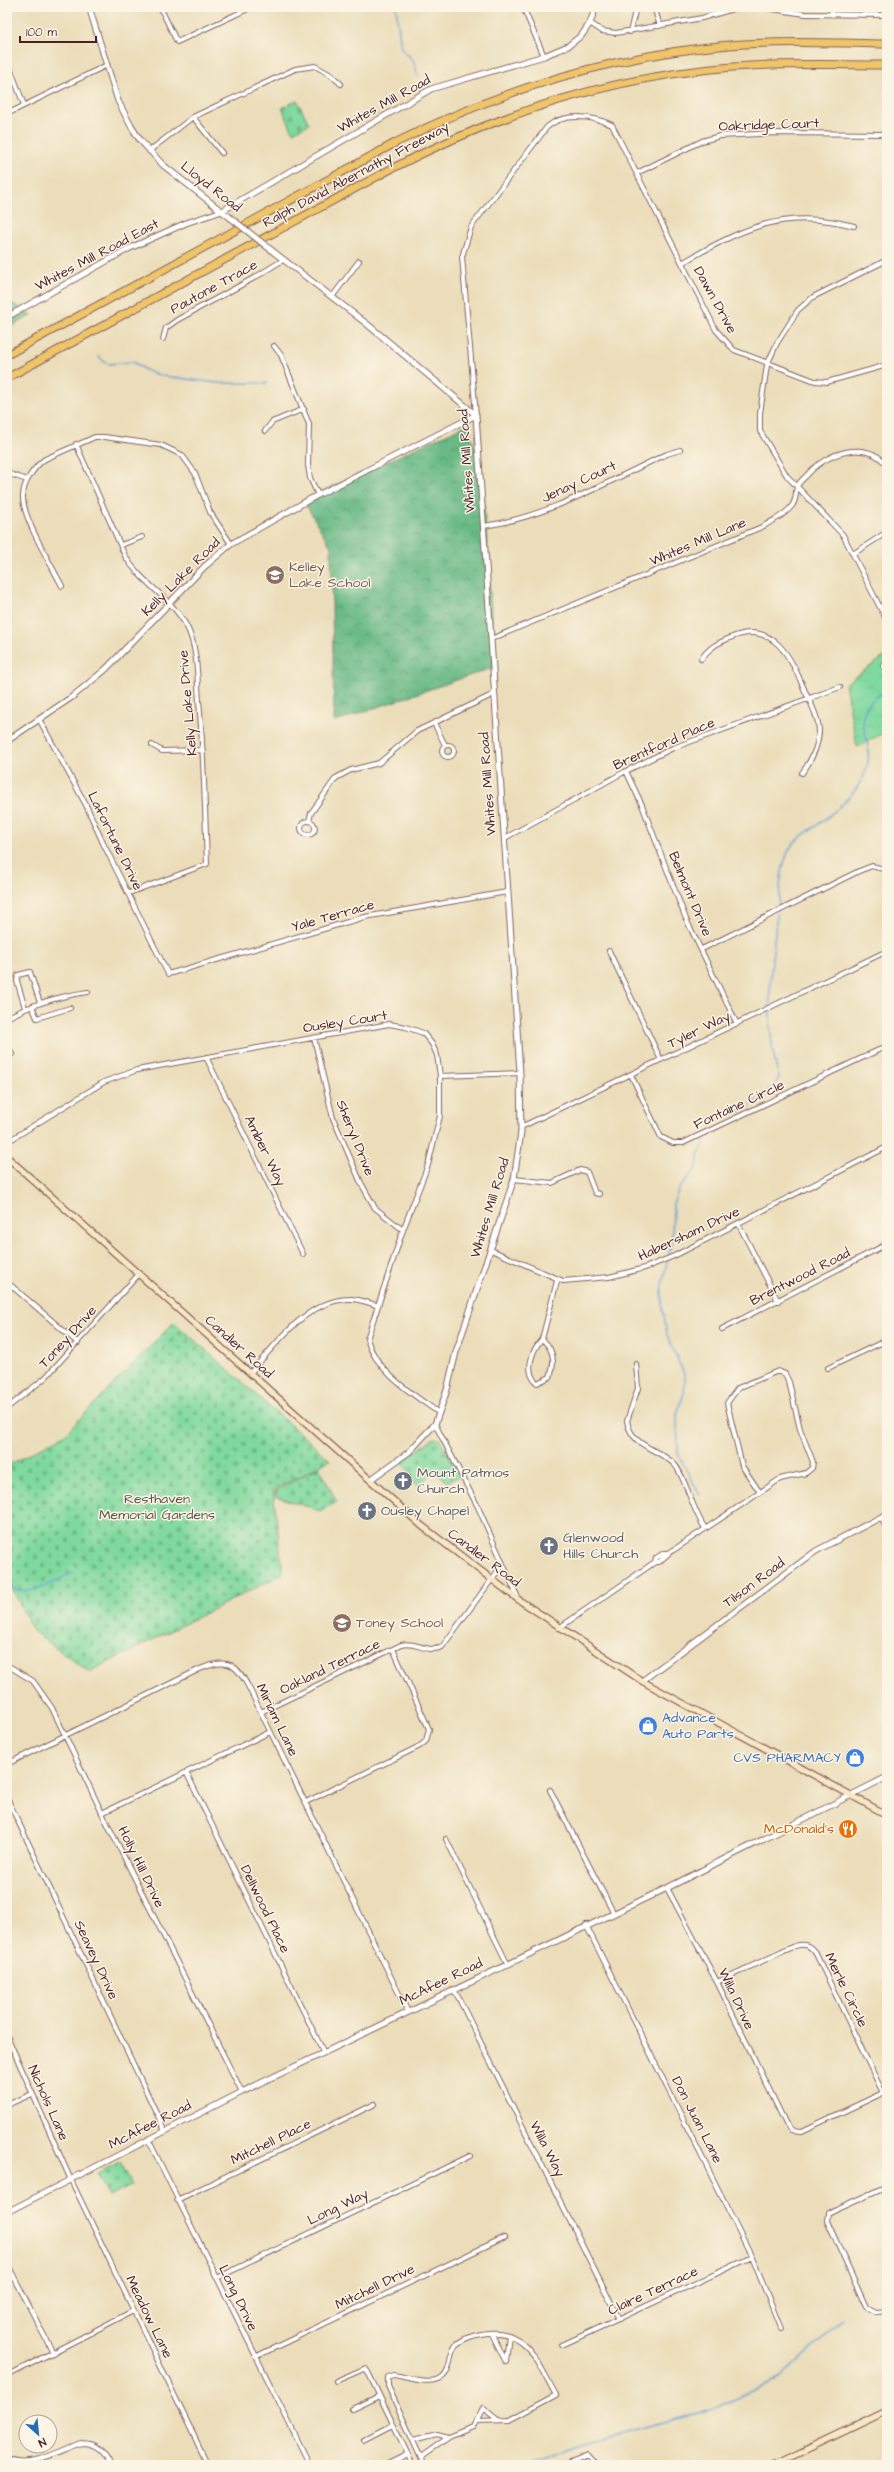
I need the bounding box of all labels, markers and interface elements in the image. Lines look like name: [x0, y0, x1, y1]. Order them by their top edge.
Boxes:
scale bar: [20, 18, 96, 44]
text: 100 m: [26, 24, 57, 41]
street label: Whites Mill Road: [334, 70, 434, 138]
street label: Oakridge Court: [718, 113, 820, 137]
street label: Ralph David Abernathy Freeway: [259, 117, 453, 233]
street label: Lloyd Road: [176, 157, 246, 217]
street label: Whites Mill Road East: [32, 214, 163, 296]
street label: Pautone Trace: [167, 255, 262, 319]
street label: Dawn Drive: [688, 263, 742, 338]
street label: Whites Mill Road: [453, 408, 481, 514]
street label: Jenay Court: [538, 456, 620, 508]
street label: Whites Mill Lane: [647, 512, 750, 571]
street label: Kelly Lake Road: [137, 533, 225, 621]
place label: Kelley Lake School: [289, 557, 370, 593]
school or university icon: Kelley Lake School: [264, 564, 286, 586]
street label: Kelly Lake Drive: [173, 649, 203, 757]
street label: Brentford Place: [610, 712, 718, 775]
street label: Whites Mill Road: [474, 731, 502, 837]
street label: Lafortune Drive: [82, 788, 148, 894]
street label: Belmont Drive: [663, 848, 717, 940]
street label: Yale Terrace: [289, 895, 377, 937]
street label: Ousley Court: [302, 1005, 389, 1039]
street label: Tyler Way: [664, 1006, 734, 1054]
street label: Fontaine Circle: [690, 1075, 788, 1135]
street label: Sheryl Drive: [331, 1097, 380, 1179]
street label: Amber Way: [239, 1112, 291, 1190]
street label: Whites Mill Road: [465, 1155, 515, 1261]
street label: Habersham Drive: [635, 1201, 743, 1266]
street label: Brentwood Road: [746, 1243, 854, 1311]
street label: Toney Drive: [34, 1301, 102, 1373]
street label: Candler Road: [200, 1311, 278, 1383]
place label: Mount Patmos Church: [417, 1463, 509, 1499]
church icon: Mount Patmos Church: [392, 1470, 414, 1492]
park label: Resthaven Memorial Gardens: [99, 1489, 215, 1525]
church icon: Ousley Chapel: [356, 1500, 378, 1522]
place label: Ousley Chapel: [381, 1501, 469, 1521]
street label: Candler Road: [443, 1524, 525, 1592]
place label: Glenwood Hills Church: [563, 1528, 638, 1564]
church icon: Glenwood Hills Church: [538, 1535, 560, 1557]
street label: Tilson Road: [719, 1553, 789, 1613]
school or university icon: Toney School: [331, 1612, 353, 1634]
place label: Toney School: [356, 1613, 443, 1633]
street label: Oakland Terrace: [276, 1634, 384, 1700]
street label: Miriam Lane: [251, 1680, 303, 1760]
place label: Advance Auto Parts: [662, 1708, 734, 1744]
shop icon: Advance Auto Parts: [637, 1715, 659, 1737]
shop icon: CVS PHARMACY: [844, 1747, 866, 1769]
place label: CVS PHARMACY: [733, 1748, 842, 1768]
restaurant icon: McDonald's: [837, 1818, 859, 1840]
place label: McDonald's: [764, 1819, 834, 1839]
street label: Holly Hill Drive: [113, 1823, 170, 1911]
street label: Dellwood Place: [235, 1862, 295, 1957]
street label: Seavey Drive: [69, 1917, 123, 2003]
street label: Merle Circle: [819, 1949, 873, 2031]
street label: McAfee Road: [396, 1953, 486, 2011]
street label: Willa Drive: [713, 1965, 759, 2034]
street label: Nichols Lane: [22, 2062, 74, 2144]
street label: Don Juan Lane: [666, 2073, 728, 2167]
street label: McAfee Road: [105, 2096, 195, 2154]
street label: Mitchell Place: [227, 2114, 315, 2170]
street label: Willa Way: [524, 2118, 570, 2181]
street label: Long Way: [304, 2184, 372, 2230]
street label: Mitchell Drive: [332, 2259, 419, 2315]
street label: Claire Terrace: [605, 2261, 702, 2321]
street label: Long Drive: [213, 2262, 263, 2335]
street label: Meadow Lane: [120, 2272, 178, 2362]
north arrow: [18, 2414, 58, 2454]
text: N: [36, 2434, 49, 2451]

